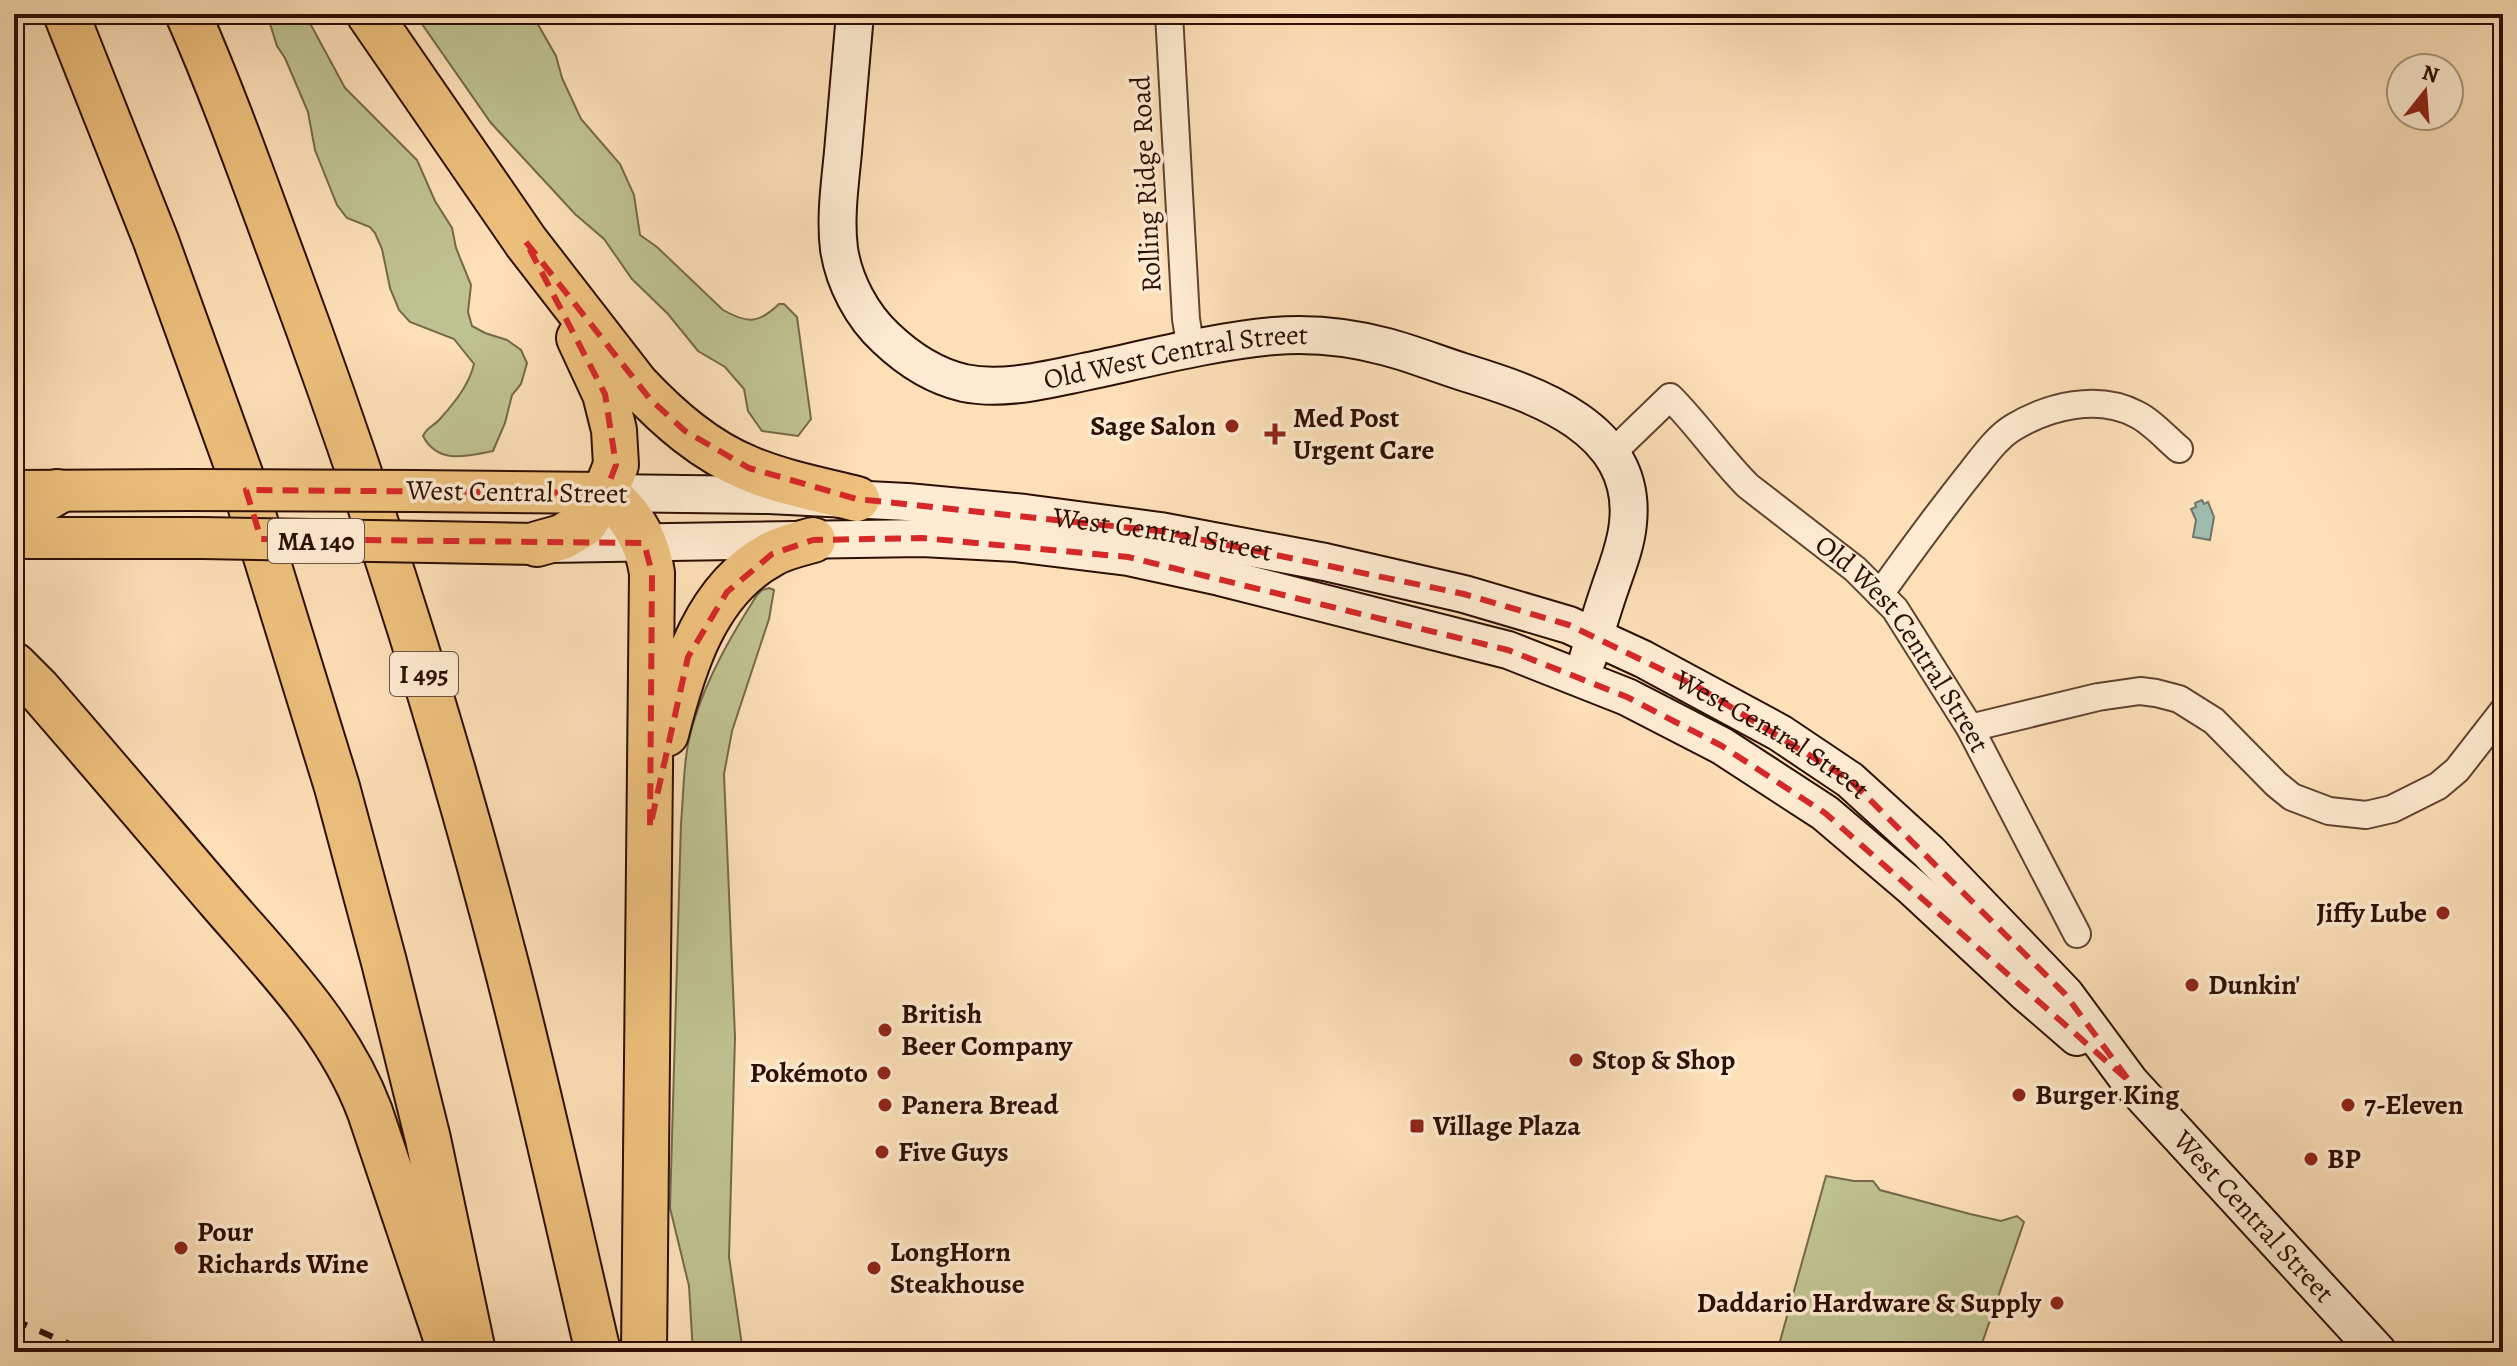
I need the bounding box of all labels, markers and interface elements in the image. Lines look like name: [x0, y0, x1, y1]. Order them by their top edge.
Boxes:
north arrow: [2385, 52, 2465, 132]
text: N: [2419, 57, 2443, 91]
street label: Rolling Ridge Road: [1121, 74, 1171, 293]
street label: Old West Central Street: [1040, 316, 1308, 399]
place label: Med Post Urgent Care: [1293, 399, 1434, 469]
place label: Sage Salon: [1090, 407, 1216, 445]
marker: Sage Salon: [1223, 417, 1241, 435]
marker: Med Post Urgent Care: [1264, 423, 1286, 445]
street label: West Central Street: [405, 471, 628, 513]
street label: West Central Street: [1050, 498, 1275, 571]
road number: MA 140: [268, 519, 364, 563]
street label: Old West Central Street: [1807, 526, 1998, 759]
road number: I 495: [390, 652, 458, 696]
street label: West Central Street: [1667, 660, 1878, 808]
place label: Jiffy Lube: [2316, 894, 2427, 932]
marker: Jiffy Lube: [2434, 904, 2452, 922]
place label: Dunkin': [2208, 966, 2300, 1004]
marker: Dunkin': [2183, 976, 2201, 994]
place label: British Beer Company: [901, 995, 1073, 1065]
marker: British Beer Company: [876, 1021, 894, 1039]
place label: Stop & Shop: [1592, 1041, 1735, 1079]
marker: Stop & Shop: [1567, 1051, 1585, 1069]
place label: Pokémoto: [750, 1054, 868, 1092]
marker: Pokémoto: [875, 1064, 893, 1082]
place label: Burger King: [2035, 1076, 2180, 1114]
place label: Panera Bread: [901, 1086, 1059, 1124]
marker: Burger King: [2010, 1086, 2028, 1104]
place label: 7-Eleven: [2364, 1086, 2464, 1124]
marker: Panera Bread: [876, 1096, 894, 1114]
marker: 7-Eleven: [2339, 1096, 2357, 1114]
place label: Village Plaza: [1432, 1107, 1581, 1145]
marker: Village Plaza: [1408, 1117, 1426, 1135]
street label: West Central Street: [2164, 1121, 2343, 1311]
place label: Five Guys: [898, 1133, 1009, 1171]
place label: BP: [2327, 1140, 2361, 1178]
marker: Five Guys: [873, 1143, 891, 1161]
marker: BP: [2302, 1150, 2320, 1168]
place label: Pour Richards Wine: [197, 1213, 369, 1283]
place label: LongHorn Steakhouse: [890, 1233, 1025, 1303]
marker: Pour Richards Wine: [172, 1239, 190, 1257]
marker: LongHorn Steakhouse: [865, 1259, 883, 1277]
place label: Daddario Hardware & Supply: [1697, 1284, 2042, 1322]
marker: Daddario Hardware & Supply: [2048, 1294, 2066, 1312]

